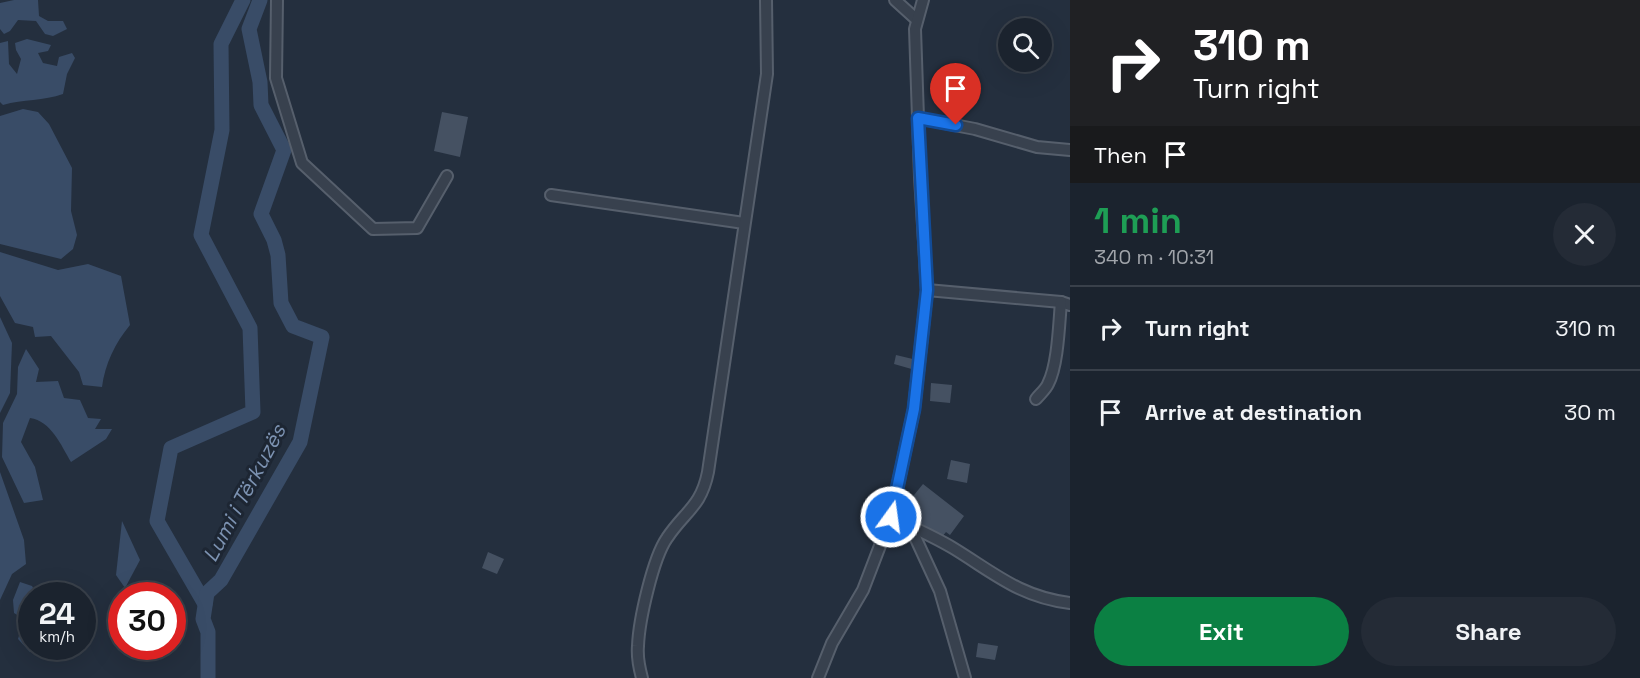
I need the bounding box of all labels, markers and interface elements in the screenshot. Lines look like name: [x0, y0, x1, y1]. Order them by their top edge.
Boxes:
map controls: [998, 18, 1052, 72]
button: search: [998, 18, 1052, 72]
text: 310 m: [1193, 19, 1311, 72]
icon: right: [1094, 24, 1172, 102]
pin: [930, 63, 981, 125]
text: Turn right: [1193, 71, 1320, 106]
icon: arrive: [939, 72, 972, 105]
icon: arrive: [1159, 138, 1192, 171]
text: Then: [1094, 141, 1147, 169]
text: 1 min: [1094, 198, 1182, 244]
button: close: [1553, 203, 1616, 266]
text: 340 m · 10:31: [1094, 244, 1214, 270]
icon: right: [1094, 312, 1127, 345]
text: Turn right: [1145, 314, 1250, 342]
text: 310 m: [1555, 314, 1616, 342]
icon: arrive: [1094, 396, 1127, 429]
text: Arrive at destination: [1145, 398, 1362, 426]
text: 30 m: [1564, 398, 1616, 426]
water label: Lumi i Tërkuzës: [196, 419, 292, 566]
position arrow: [859, 485, 923, 549]
speed limit sign: 30: [108, 582, 186, 660]
text: 24: [39, 594, 75, 633]
button: Exit: [1094, 597, 1349, 666]
button: Share: [1361, 597, 1616, 666]
text: km/h: [39, 627, 75, 646]

